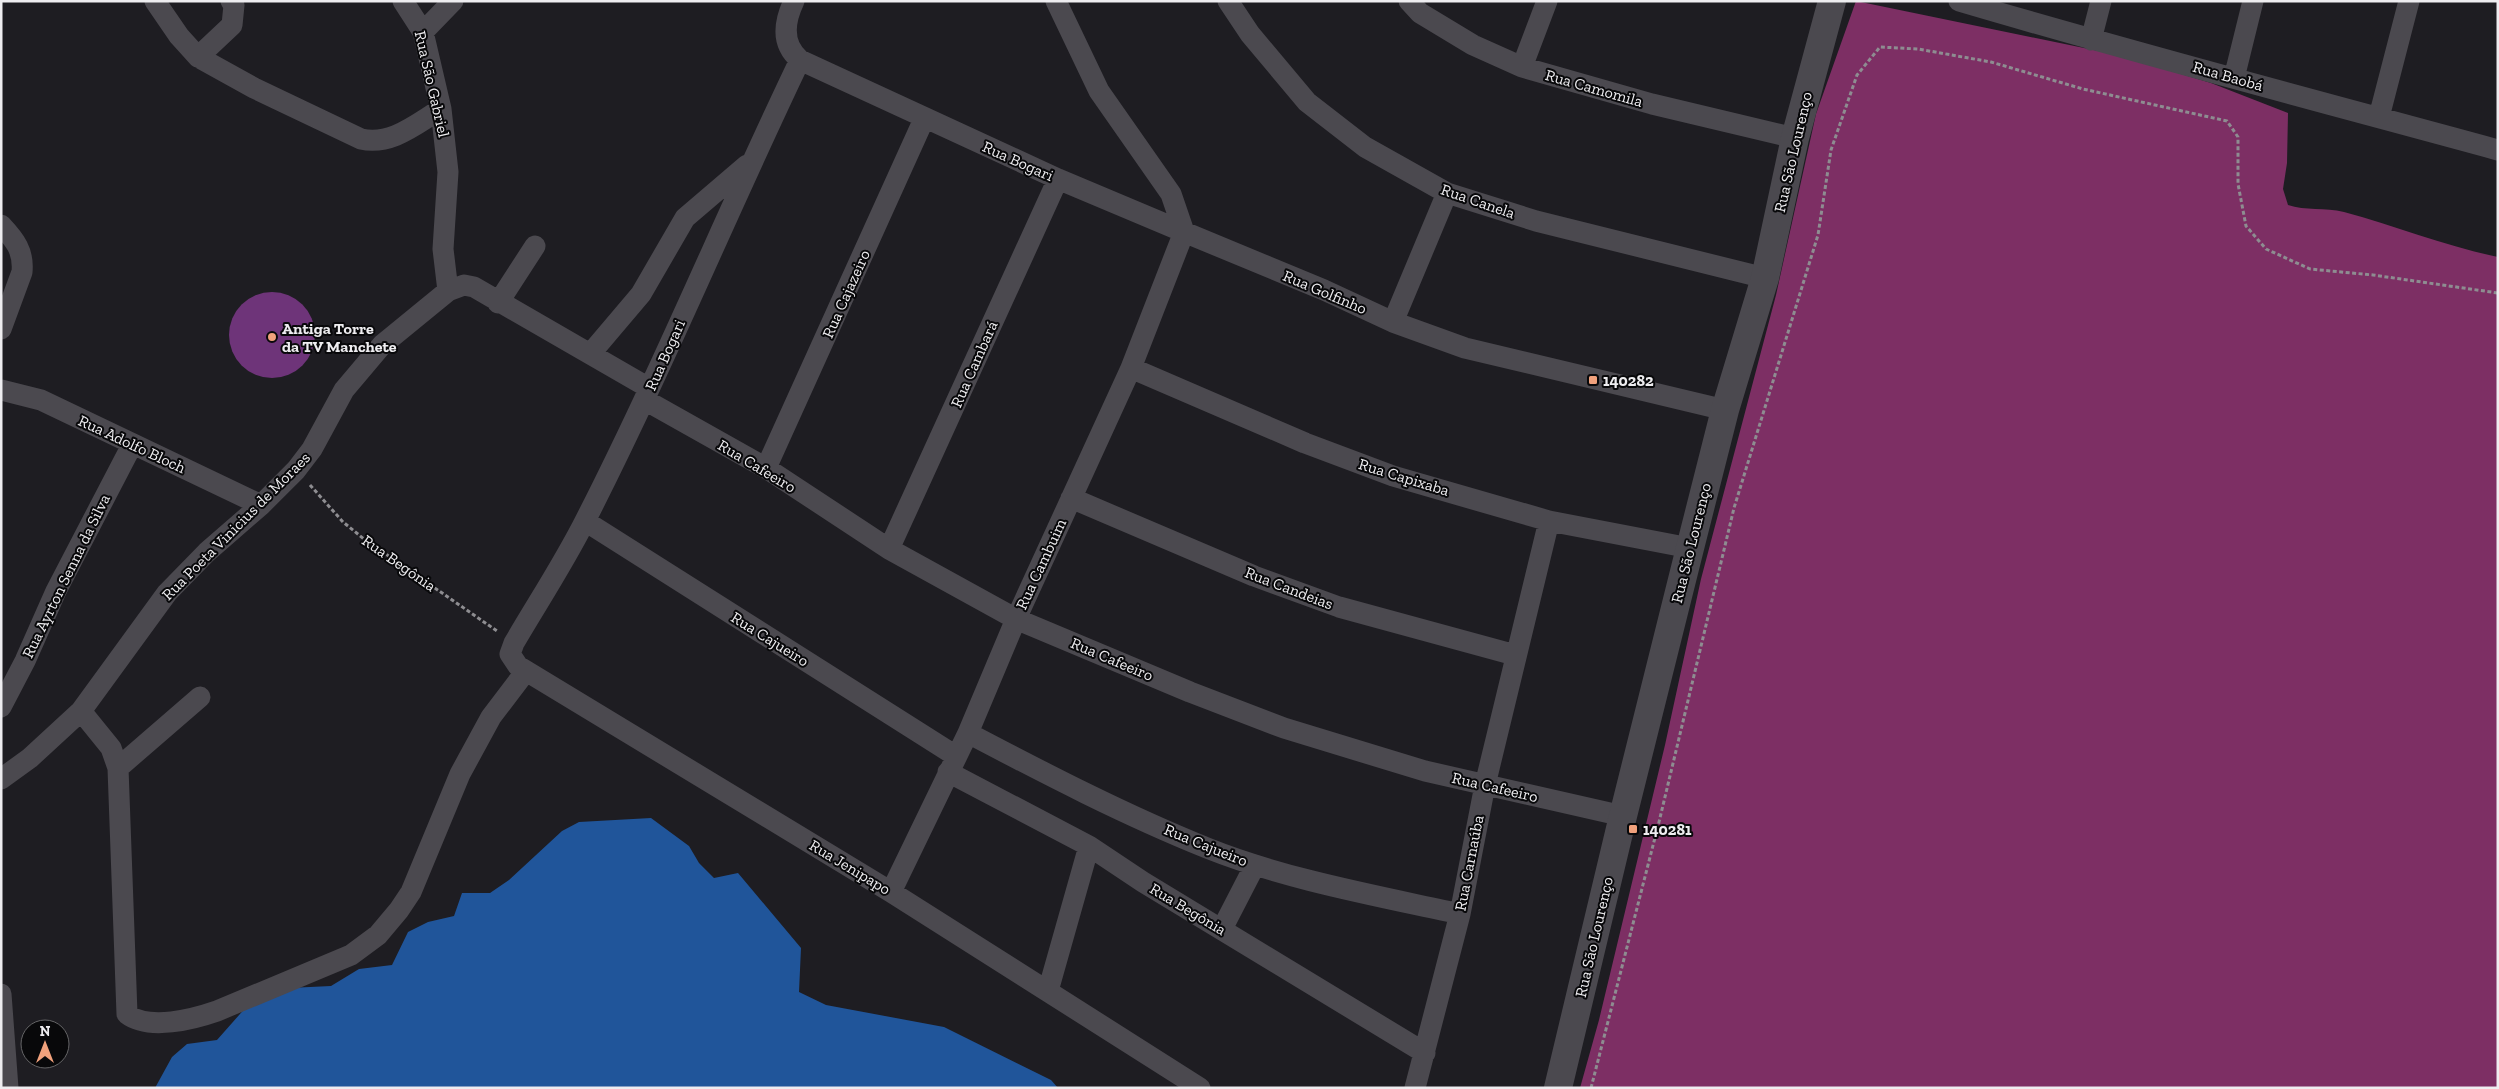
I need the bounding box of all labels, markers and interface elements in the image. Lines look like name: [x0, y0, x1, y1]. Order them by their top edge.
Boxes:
street label: Rua São Gabriel: [411, 29, 453, 139]
street label: Rua Baobá: [2191, 57, 2266, 95]
street label: Rua Camomila: [1543, 65, 1645, 111]
street label: Rua São Lourenço: [1770, 90, 1816, 214]
street label: Rua Bogari: [980, 137, 1057, 185]
street label: Rua Canela: [1439, 179, 1518, 223]
street label: Rua Cajazeiro: [818, 247, 874, 341]
street label: Rua Golfinho: [1280, 266, 1370, 318]
street label: Rua Bogari: [641, 316, 689, 393]
street label: Rua Cambará: [946, 318, 1002, 410]
place label: Antiga Torre da TV Manchete: [282, 319, 397, 356]
marker: Antiga Torre da TV Manchete: [266, 331, 278, 343]
place label: 140282: [1603, 371, 1654, 390]
marker: 140282: [1587, 374, 1599, 386]
street label: Rua Adolfo Bloch: [75, 411, 189, 477]
street label: Rua Cafeeiro: [715, 435, 799, 497]
street label: Rua Poeta Vinicius de Moraes: [158, 448, 314, 604]
street label: Rua Capixaba: [1356, 454, 1452, 500]
street label: Rua São Lourenço: [1667, 481, 1715, 605]
street label: Rua Ayrton Senna da Silva: [18, 491, 114, 661]
street label: Rua Cambuim: [1012, 515, 1070, 612]
street label: Rua Begônia: [358, 531, 440, 596]
street label: Rua Candeias: [1242, 562, 1336, 614]
street label: Rua Cajueiro: [728, 608, 812, 670]
street label: Rua Cafeeiro: [1068, 633, 1156, 685]
street label: Rua Cafeeiro: [1450, 768, 1540, 806]
street label: Rua Carnaúba: [1450, 813, 1488, 912]
street label: Rua Cajueiro: [1162, 820, 1250, 870]
place label: 140281: [1643, 820, 1692, 839]
marker: 140281: [1627, 823, 1639, 835]
street label: Rua Jenipapo: [806, 835, 894, 899]
street label: Rua São Lourenço: [1571, 875, 1617, 999]
street label: Rua Begônia: [1146, 879, 1230, 939]
north arrow: [20, 1019, 70, 1069]
text: N: [40, 1023, 51, 1040]

